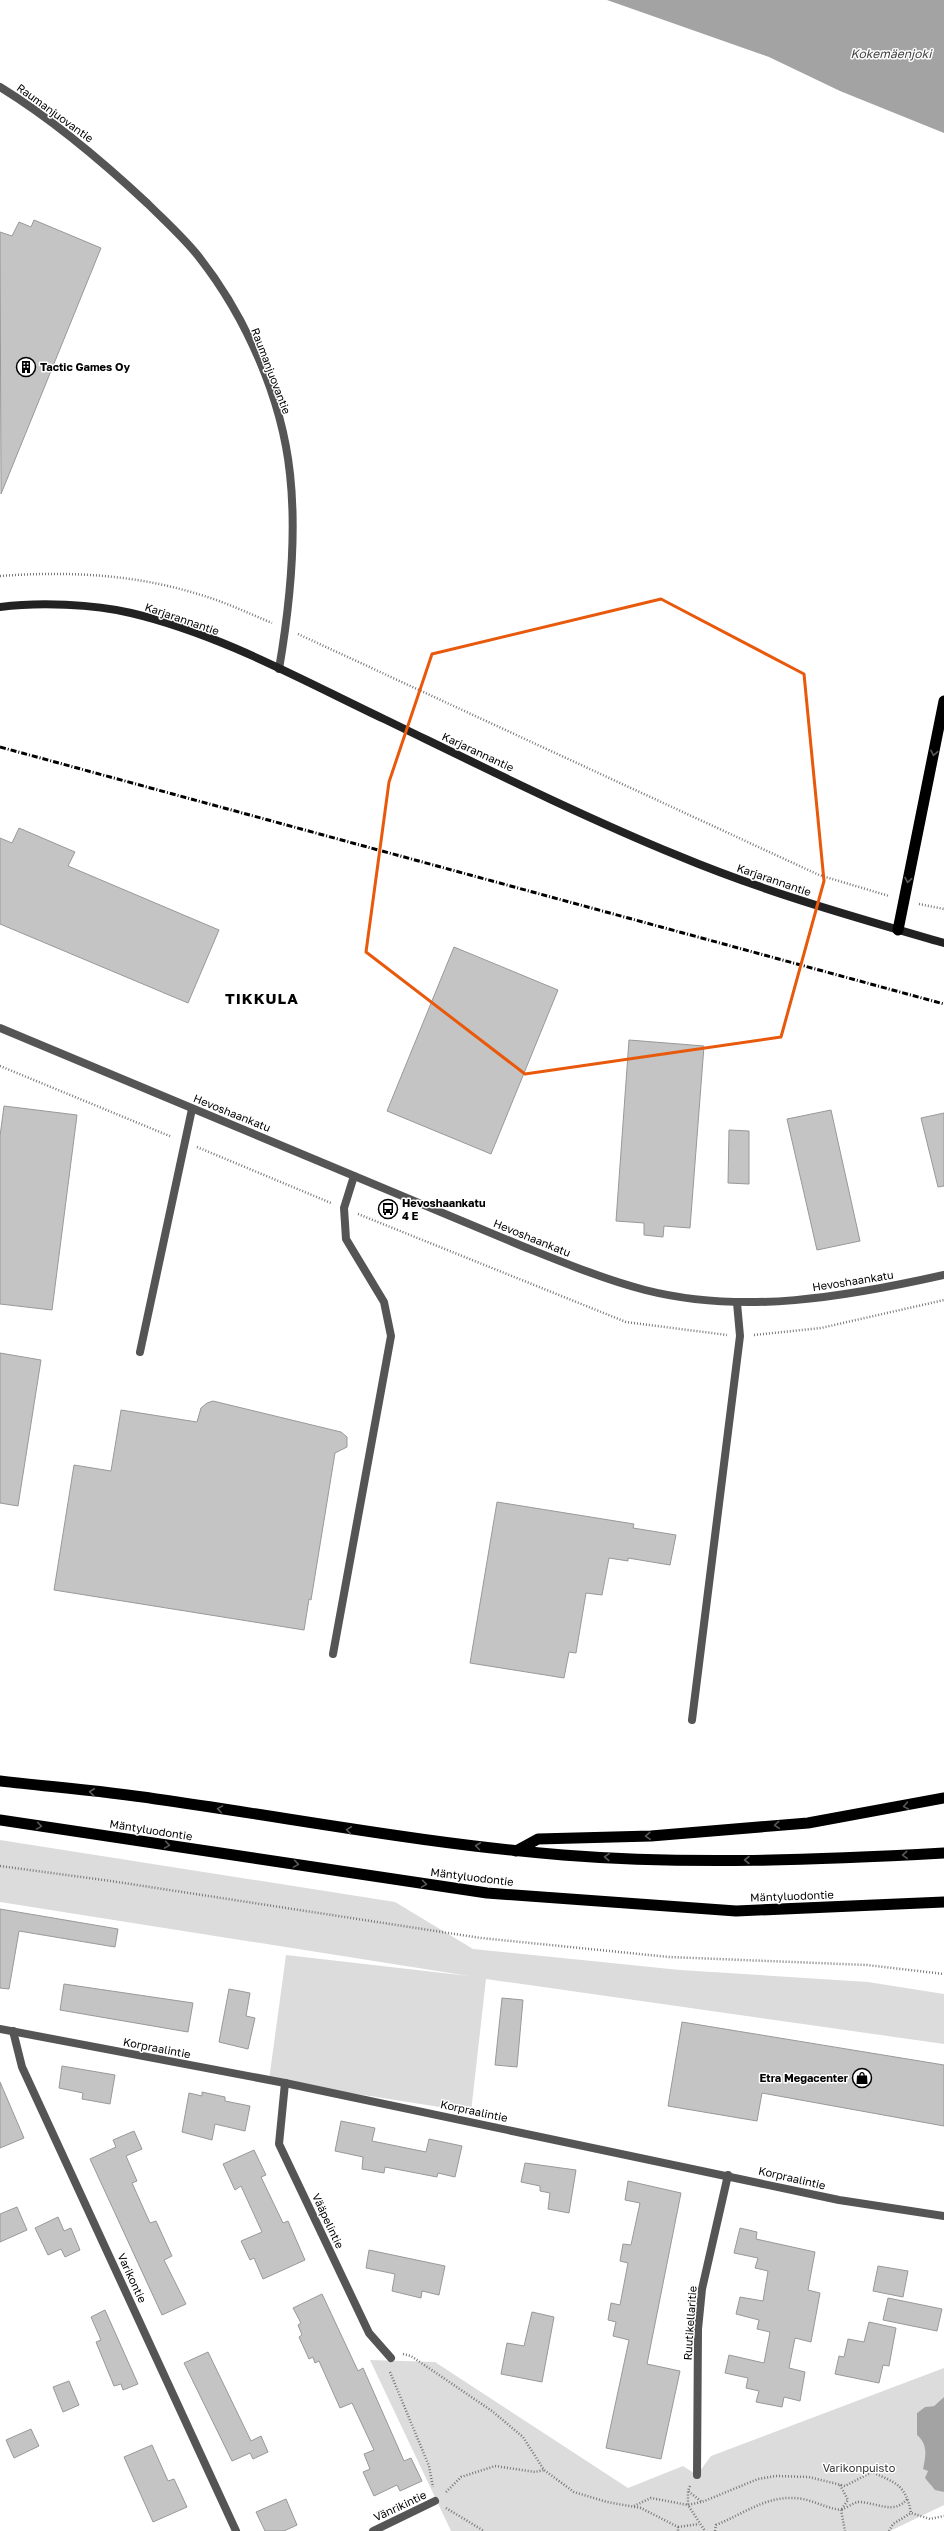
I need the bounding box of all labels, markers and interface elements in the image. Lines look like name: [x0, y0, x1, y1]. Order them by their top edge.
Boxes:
water label: Kokemäenjoki: [851, 46, 933, 61]
street label: Raumanjuovantie: [15, 80, 96, 145]
street label: Raumanjuovantie: [249, 326, 294, 416]
building icon: Tactic Games Oy: [15, 356, 37, 378]
place label: Tactic Games Oy: [40, 360, 130, 373]
street label: Karjarannantie: [143, 600, 221, 637]
street label: Karjarannantie: [440, 729, 516, 774]
one-way arrow: [930, 750, 938, 756]
street label: Karjarannantie: [735, 861, 813, 898]
one-way arrow: [904, 877, 913, 883]
district label: TIKKULA: [225, 989, 299, 1007]
street label: Hevoshaankatu: [192, 1091, 273, 1134]
place label: Hevoshaankatu 4 E: [402, 1196, 485, 1222]
bus stop icon: Hevoshaankatu 4 E: [377, 1198, 399, 1220]
street label: Hevoshaankatu: [492, 1216, 573, 1259]
street label: Hevoshaankatu: [811, 1268, 894, 1293]
one-way arrow: [89, 1787, 95, 1796]
one-way arrow: [903, 1801, 909, 1810]
one-way arrow: [217, 1805, 223, 1814]
street label: Mäntyluodontie: [109, 1817, 193, 1842]
one-way arrow: [35, 1821, 42, 1830]
one-way arrow: [774, 1821, 780, 1830]
one-way arrow: [346, 1826, 352, 1835]
one-way arrow: [645, 1831, 651, 1840]
one-way arrow: [164, 1840, 170, 1849]
one-way arrow: [475, 1842, 481, 1851]
one-way arrow: [902, 1850, 908, 1859]
one-way arrow: [604, 1853, 610, 1862]
one-way arrow: [744, 1856, 750, 1864]
one-way arrow: [293, 1859, 299, 1868]
street label: Mäntyluodontie: [430, 1865, 514, 1888]
one-way arrow: [421, 1879, 427, 1888]
street label: Mäntyluodontie: [750, 1888, 834, 1903]
street label: Korpraalintie: [122, 2035, 192, 2060]
shop icon: Etra Megacenter: [851, 2067, 873, 2089]
place label: Etra Megacenter: [759, 2071, 849, 2084]
street label: Korpraalintie: [439, 2097, 509, 2124]
street label: Korpraalintie: [757, 2163, 827, 2192]
street label: Vääpelintie: [310, 2191, 347, 2250]
street label: Varikontie: [115, 2251, 150, 2305]
street label: Ruutikellaritie: [680, 2285, 699, 2361]
park label: Varikonpuisto: [823, 2461, 896, 2474]
street label: Vänrikintie: [371, 2488, 428, 2523]

